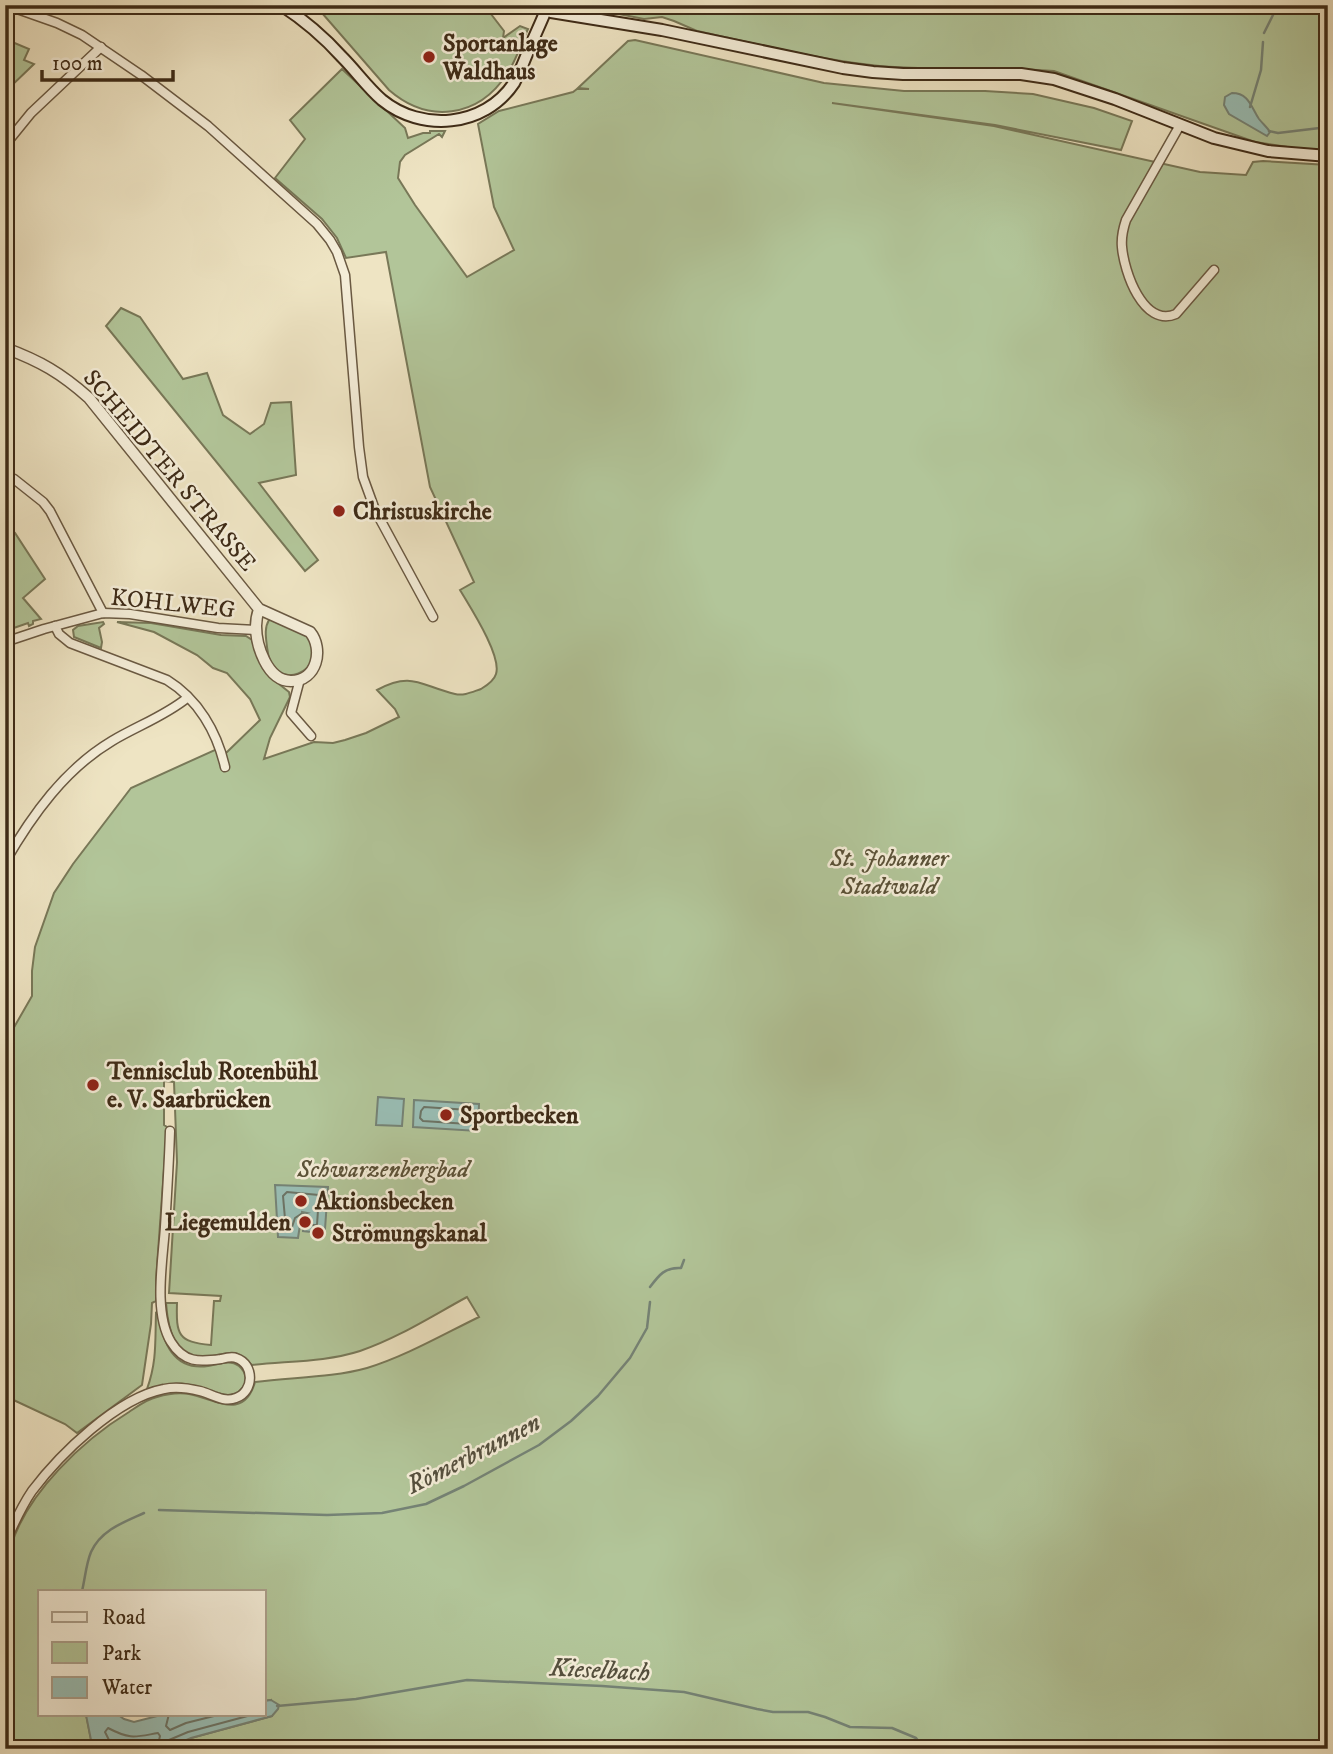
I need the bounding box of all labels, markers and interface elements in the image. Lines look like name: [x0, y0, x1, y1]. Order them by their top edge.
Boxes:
place label: Sportanlage Waldhaus: [442, 29, 558, 87]
scale bar: [42, 38, 173, 82]
marker: Sportanlage Waldhaus: [421, 49, 437, 65]
text: 100 m: [52, 51, 103, 77]
street label: SCHEIDTER STRASSE: [76, 364, 262, 578]
place label: Christuskirche: [353, 497, 492, 527]
marker: Christuskirche: [331, 503, 347, 519]
street label: KOHLWEG: [109, 583, 237, 625]
park label: St. Johanner Stadtwald: [829, 844, 950, 902]
place label: Tennisclub Rotenbühl e. V. Saarbrücken: [106, 1057, 319, 1115]
marker: Tennisclub Rotenbühl e. V. Saarbrücken: [85, 1077, 101, 1093]
place label: Sportbecken: [460, 1101, 579, 1131]
marker: Sportbecken: [438, 1107, 454, 1123]
park label: Schwarzenbergbad: [296, 1155, 472, 1185]
place label: Aktionsbecken: [314, 1187, 454, 1217]
marker: Aktionsbecken: [293, 1193, 309, 1209]
place label: Liegemulden: [165, 1208, 291, 1238]
marker: Liegemulden: [297, 1214, 313, 1230]
place label: Strömungskanal: [332, 1219, 487, 1249]
marker: Strömungskanal: [310, 1225, 326, 1241]
water label: Römerbrunnen: [400, 1406, 546, 1503]
legend: [38, 1590, 266, 1716]
text: Road: [102, 1605, 146, 1631]
text: Park: [102, 1641, 142, 1667]
water label: Kieselbach: [548, 1651, 651, 1690]
text: Water: [101, 1675, 152, 1701]

